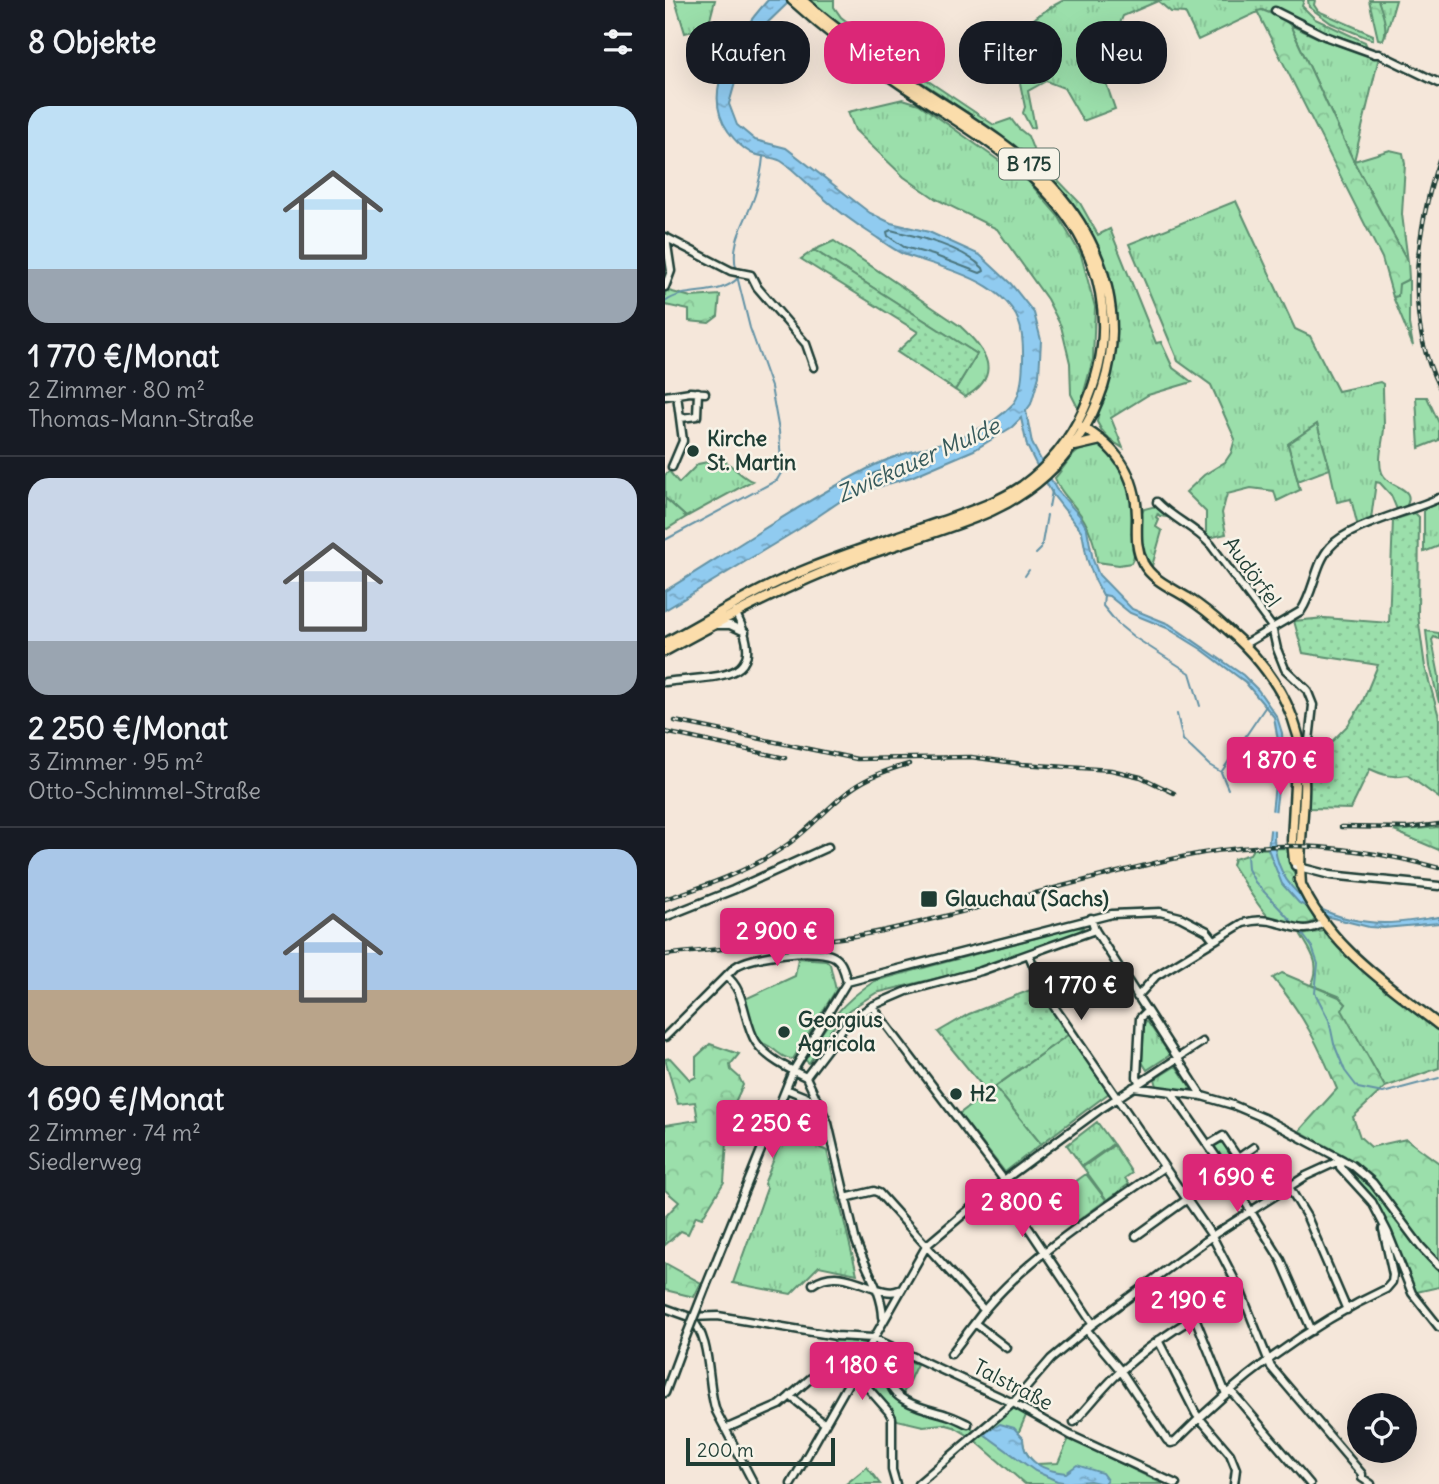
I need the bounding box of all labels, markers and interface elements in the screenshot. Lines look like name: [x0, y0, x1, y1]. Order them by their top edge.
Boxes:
chip: Kaufen: [686, 21, 810, 84]
chip: Mieten: [824, 21, 945, 84]
chip: Filter: [959, 21, 1062, 84]
chip: Neu: [1076, 21, 1167, 84]
text: 8 Objekte: [28, 23, 156, 61]
icon: filters: [599, 23, 637, 61]
road number: B 175: [999, 148, 1059, 180]
icon: home: [270, 152, 396, 278]
text: 1 770 €/Monat: [28, 337, 219, 375]
text: 2 Zimmer · 80 m²: [28, 375, 205, 404]
text: Thomas-Mann-Straße: [28, 404, 254, 433]
water label: Zwickauer Mulde: [832, 410, 1005, 508]
place label: Kirche St. Martin: [707, 425, 796, 476]
marker: Kirche St. Martin: [685, 443, 701, 459]
icon: home: [270, 524, 396, 650]
street label: Audörfel: [1218, 531, 1287, 612]
text: 2 250 €/Monat: [28, 709, 228, 747]
pin: 1 870 €: [1215, 738, 1345, 797]
text: 1 870 €: [1243, 745, 1317, 774]
text: 3 Zimmer · 95 m²: [28, 747, 204, 776]
text: Otto-Schimmel-Straße: [28, 776, 261, 805]
place label: Glauchau (Sachs): [945, 885, 1109, 912]
marker: Glauchau (Sachs): [919, 889, 939, 909]
icon: home: [270, 895, 396, 1021]
pin: 2 900 €: [712, 908, 842, 968]
text: 2 900 €: [736, 916, 818, 945]
pin: 1 770 €: [1016, 962, 1146, 1022]
text: 1 770 €: [1045, 970, 1117, 999]
place label: Georgius Agricola: [798, 1006, 883, 1057]
marker: Georgius Agricola: [776, 1024, 792, 1040]
text: 1 690 €/Monat: [28, 1080, 224, 1118]
place label: H2: [970, 1080, 997, 1107]
marker: H2: [948, 1086, 964, 1102]
pin: 2 250 €: [707, 1100, 837, 1160]
text: 2 250 €: [732, 1108, 812, 1137]
text: 2 Zimmer · 74 m²: [28, 1118, 201, 1147]
text: Siedlerweg: [28, 1147, 142, 1176]
pin: 1 690 €: [1172, 1154, 1302, 1214]
text: 1 690 €: [1199, 1162, 1275, 1191]
pin: 2 800 €: [957, 1180, 1087, 1239]
text: 2 800 €: [981, 1187, 1063, 1216]
pin: 2 190 €: [1124, 1278, 1254, 1337]
text: 2 190 €: [1151, 1285, 1227, 1314]
pin: 1 180 €: [797, 1342, 927, 1402]
text: 1 180 €: [826, 1350, 898, 1379]
street label: Talstraße: [969, 1353, 1058, 1416]
map controls: [1347, 1393, 1417, 1463]
button: locate: [1347, 1393, 1417, 1463]
scale bar: [686, 1435, 835, 1467]
text: 200 m: [697, 1438, 754, 1462]

